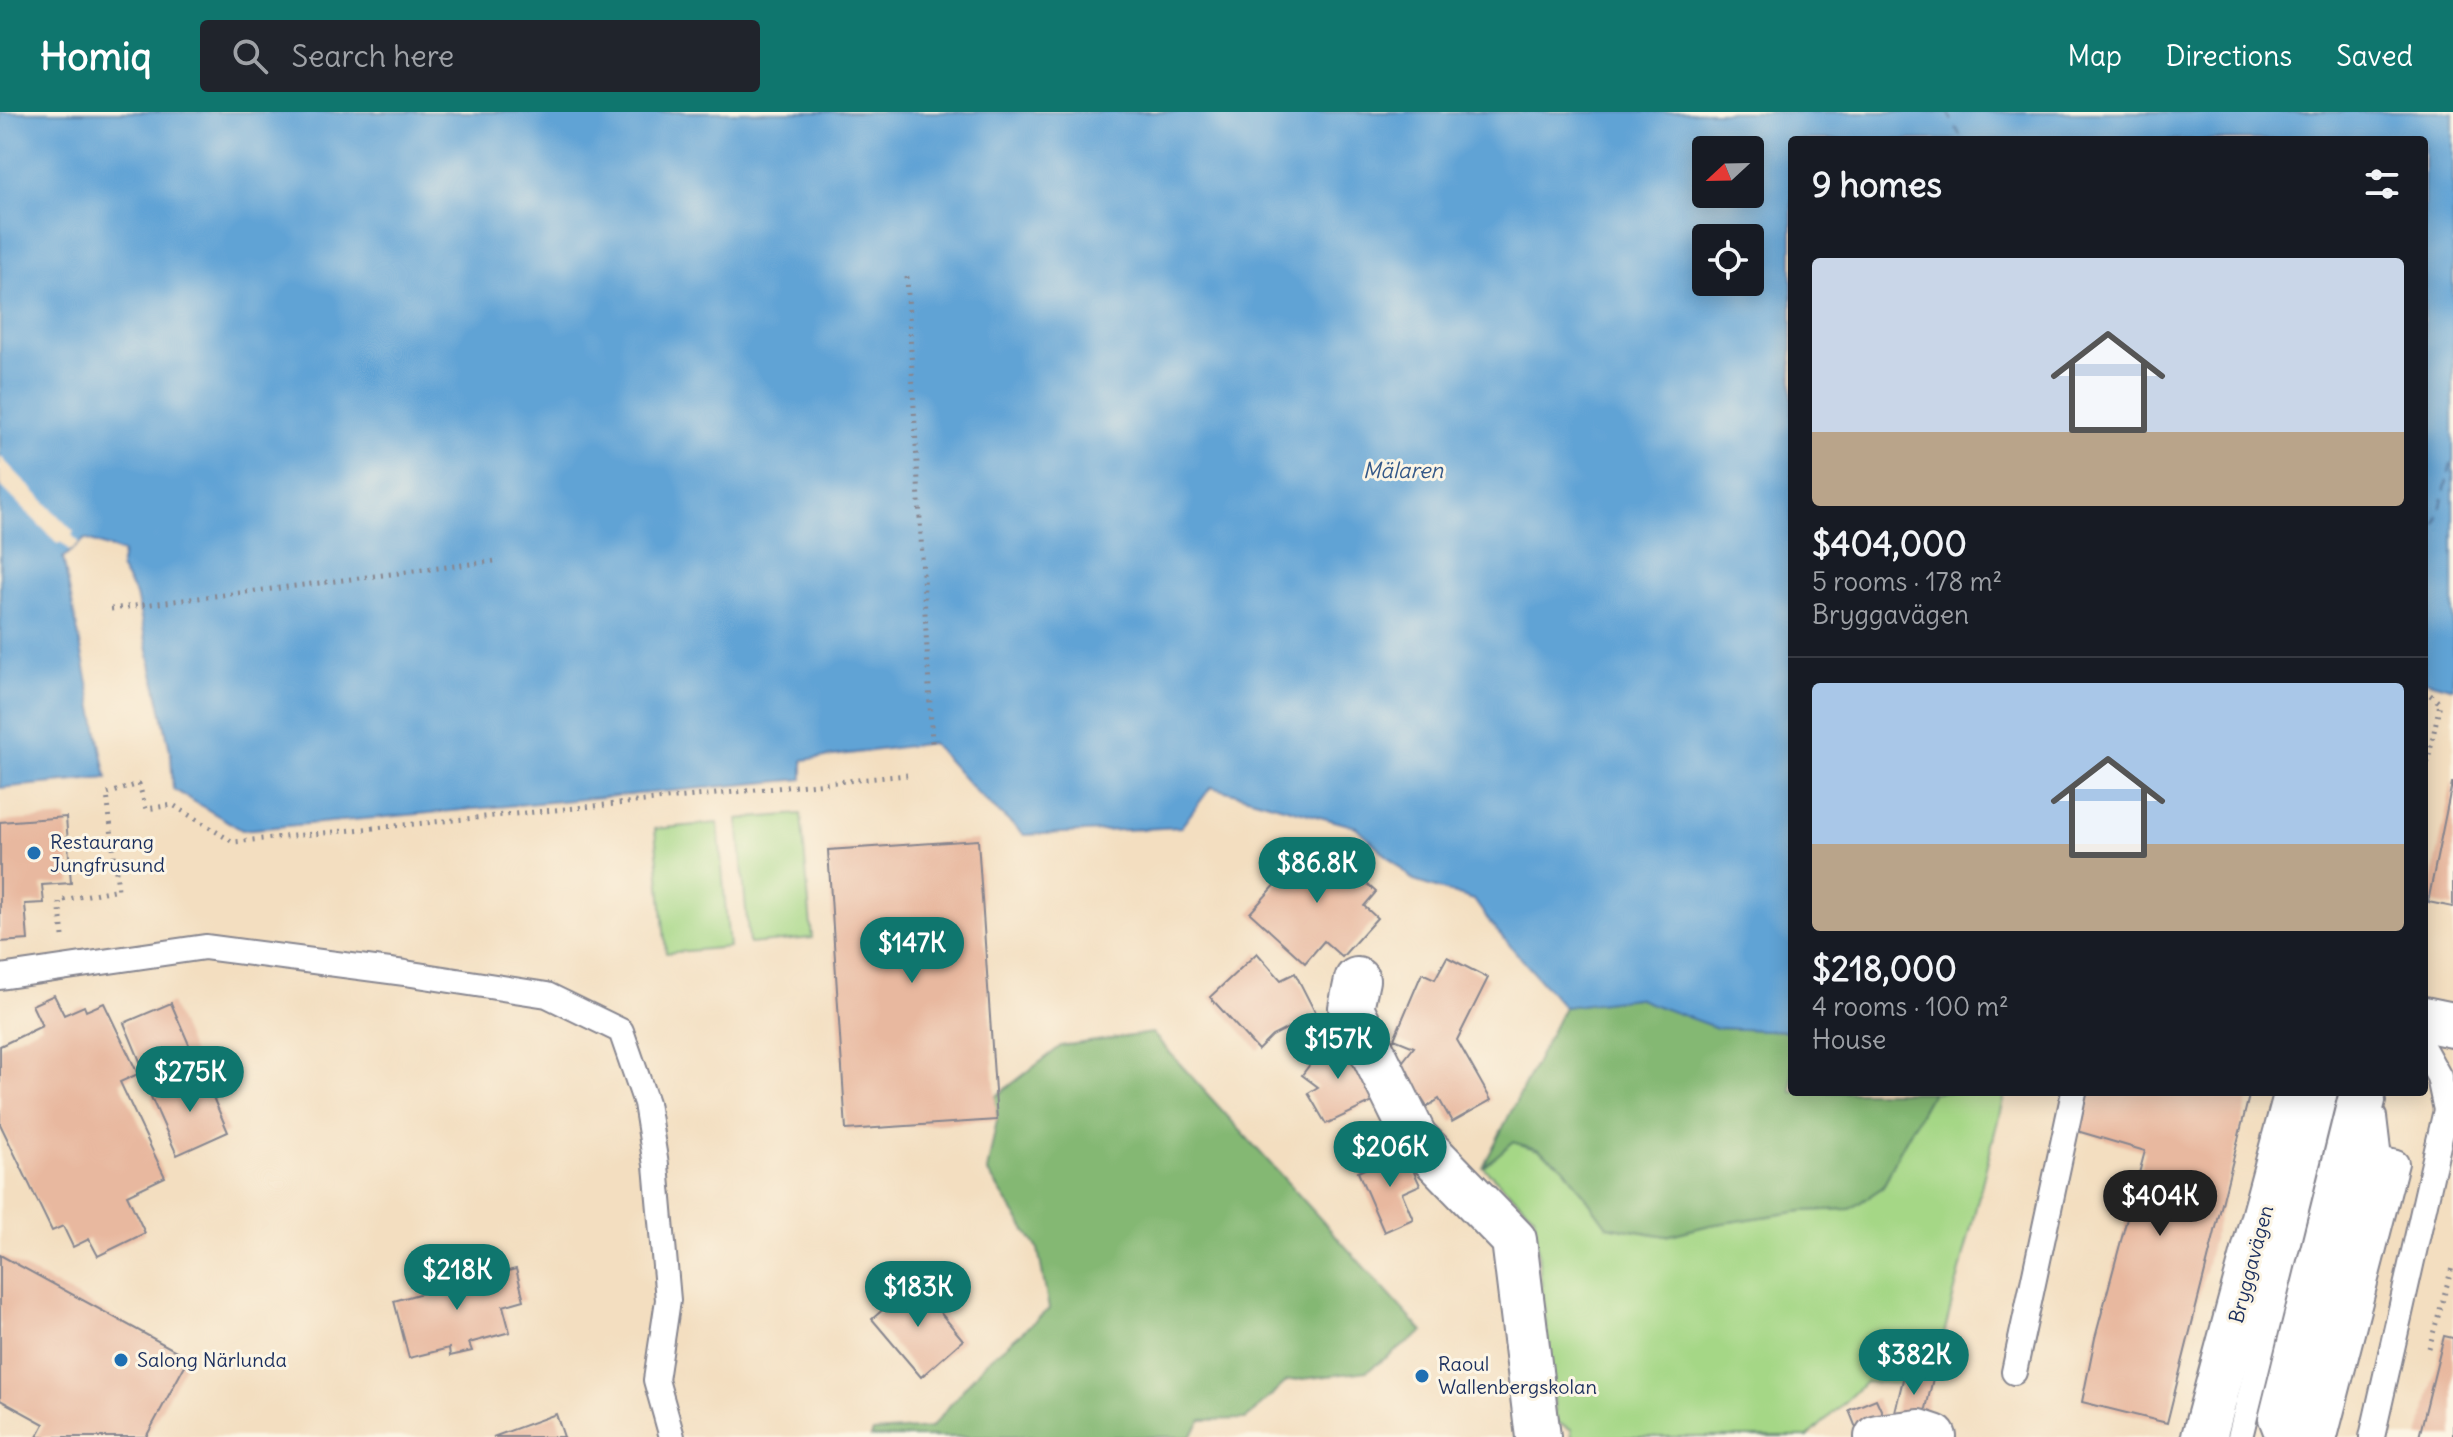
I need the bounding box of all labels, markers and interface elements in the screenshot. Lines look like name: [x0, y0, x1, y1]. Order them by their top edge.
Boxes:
search box: [200, 20, 760, 92]
text: Homiq: [40, 33, 152, 80]
icon: search: [228, 34, 272, 78]
text: Search here: [292, 37, 454, 75]
text: Map: [2067, 38, 2122, 74]
text: Directions: [2166, 38, 2292, 74]
text: Saved: [2336, 38, 2413, 74]
north arrow: [1692, 136, 1764, 208]
map controls: [1692, 136, 1764, 296]
icon: filters: [2360, 162, 2404, 206]
text: 9 homes: [1812, 163, 1942, 206]
button: locate: [1692, 224, 1764, 296]
icon: home: [2036, 310, 2180, 454]
water label: Mälaren: [1363, 456, 1445, 484]
text: $404,000: [1812, 522, 1967, 565]
text: 5 rooms · 178 m²: [1812, 565, 2002, 598]
text: Bryggavägen: [1812, 598, 1969, 631]
icon: home: [2036, 735, 2180, 879]
place label: Restaurang Jungfrusund: [50, 829, 165, 877]
pin: $86.8K: [1252, 837, 1382, 905]
marker: Restaurang Jungfrusund: [25, 844, 43, 862]
text: $86.8K: [1277, 846, 1357, 879]
pin: $147K: [856, 917, 968, 985]
text: $147K: [878, 926, 946, 959]
text: $218,000: [1812, 947, 1957, 990]
text: 4 rooms · 100 m²: [1812, 990, 2009, 1023]
pin: $157K: [1282, 1013, 1394, 1081]
text: $157K: [1304, 1022, 1372, 1055]
text: House: [1812, 1023, 1886, 1056]
pin: $275K: [134, 1046, 246, 1114]
text: $275K: [154, 1055, 226, 1088]
pin: $206K: [1334, 1121, 1446, 1189]
text: $206K: [1352, 1130, 1428, 1163]
pin: $404K: [2104, 1170, 2216, 1238]
text: $404K: [2121, 1179, 2199, 1212]
street label: Bryggavägen: [2223, 1202, 2278, 1325]
pin: $218K: [401, 1244, 513, 1312]
text: $218K: [422, 1253, 492, 1286]
pin: $183K: [862, 1261, 974, 1329]
text: $183K: [883, 1270, 953, 1303]
pin: $382K: [1858, 1329, 1970, 1397]
text: $382K: [1877, 1338, 1951, 1371]
place label: Salong Närlunda: [137, 1347, 287, 1372]
marker: Salong Närlunda: [112, 1351, 130, 1369]
place label: Raoul Wallenbergskolan: [1438, 1351, 1597, 1399]
marker: Raoul Wallenbergskolan: [1413, 1367, 1431, 1385]

